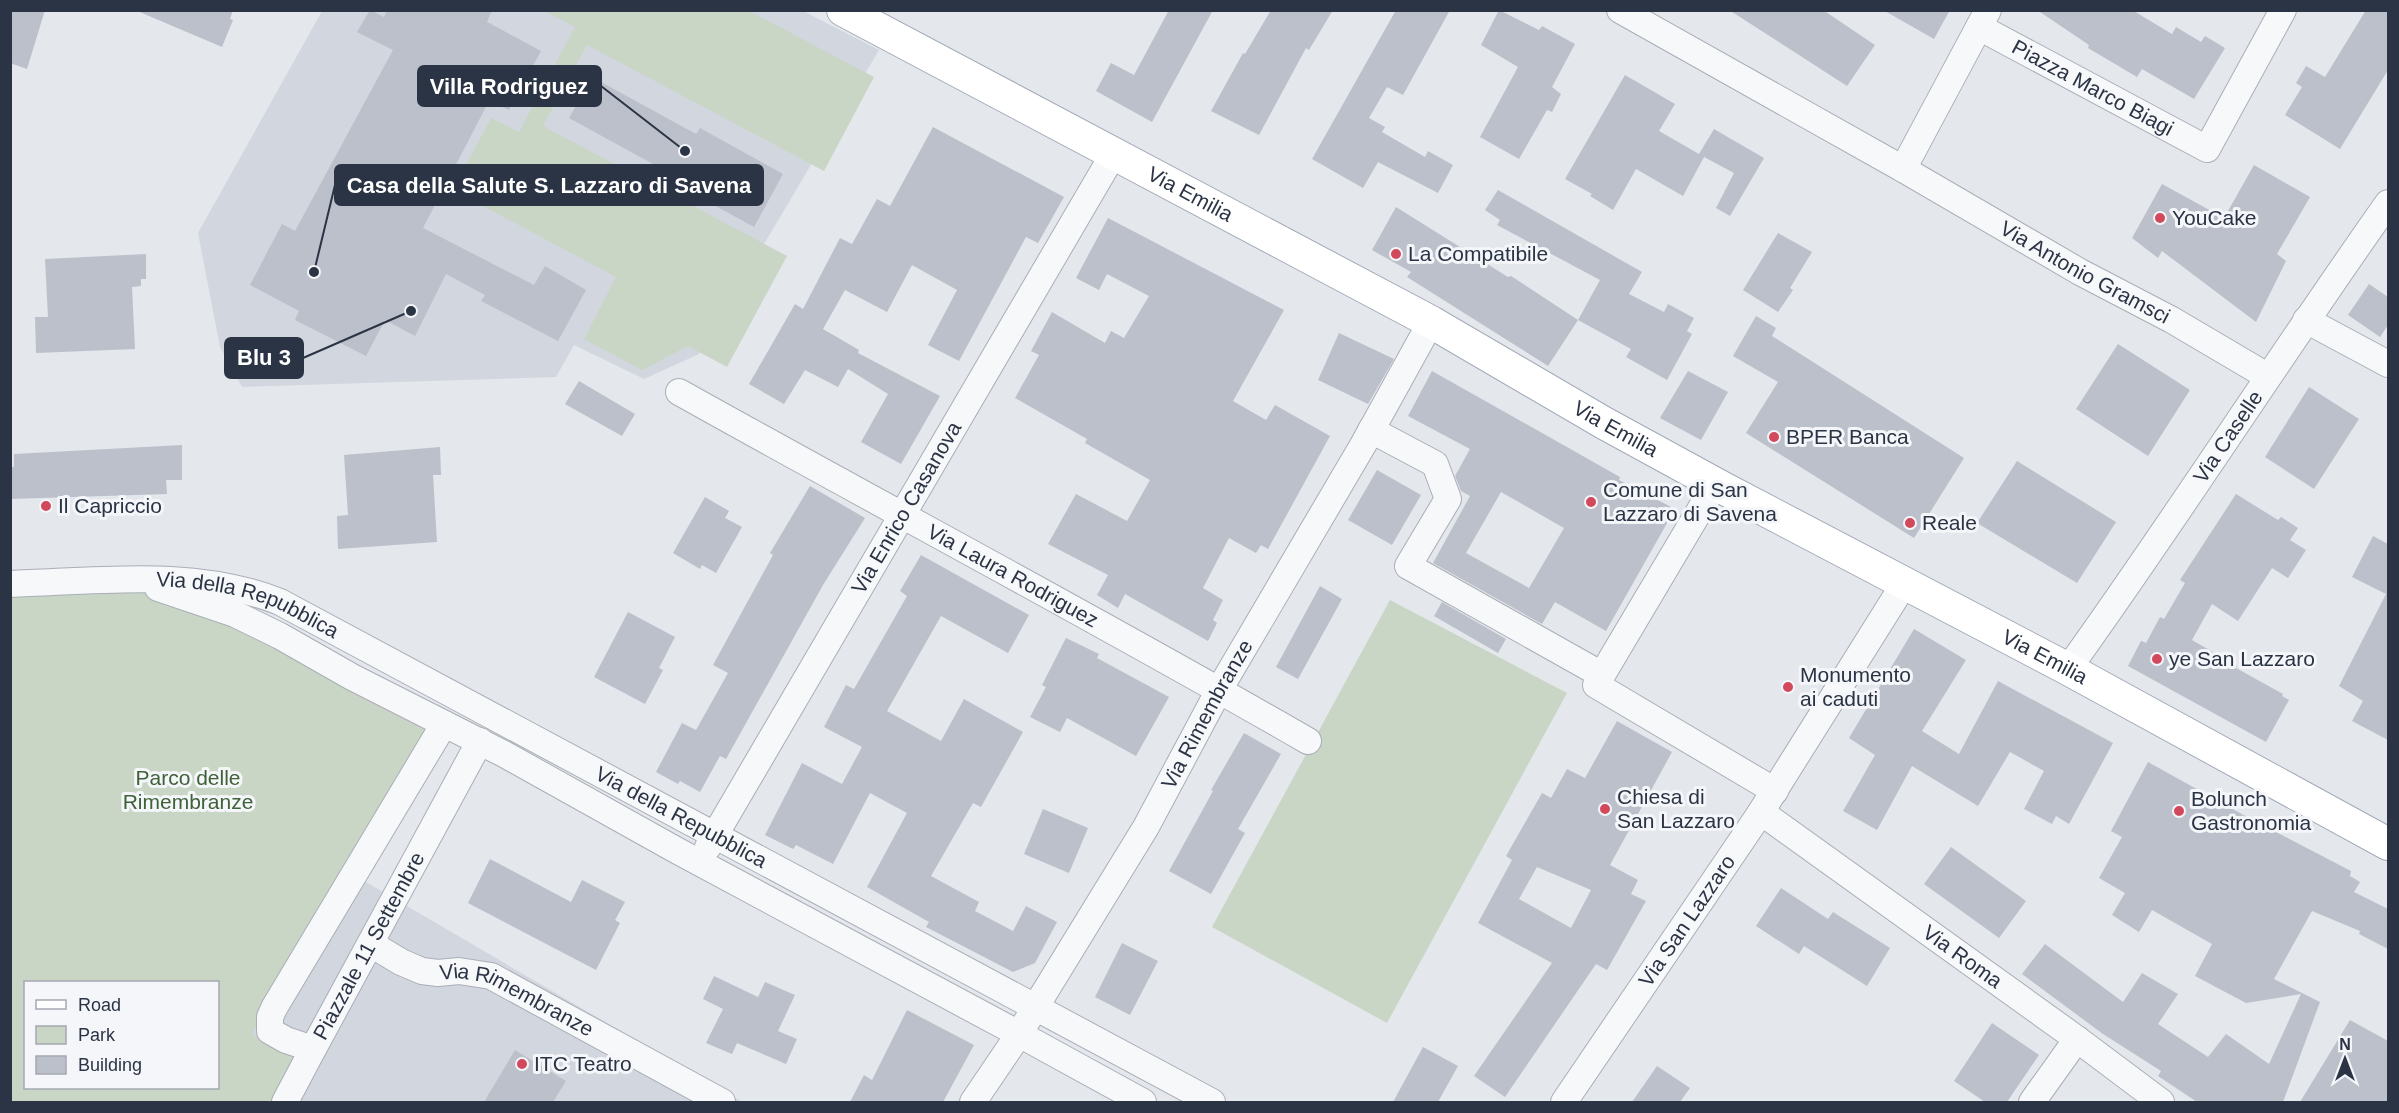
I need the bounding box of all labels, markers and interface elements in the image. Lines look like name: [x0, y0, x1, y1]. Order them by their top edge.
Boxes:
street label: Piazza Marco Biagi: [2008, 35, 2178, 140]
callout: Villa Rodriguez: [418, 66, 601, 106]
text: Villa Rodriguez: [430, 74, 588, 99]
street label: Via Emilia: [1144, 162, 1237, 226]
callout: Casa della Salute S. Lazzaro di Savena: [335, 165, 763, 205]
text: Casa della Salute S. Lazzaro di Savena: [347, 173, 752, 198]
place label: YouCake: [2172, 206, 2256, 229]
marker: YouCake: [2153, 211, 2167, 225]
street label: Via Antonio Gramsci: [1996, 216, 2174, 328]
place label: La Compatibile: [1408, 242, 1548, 265]
marker: La Compatibile: [1389, 247, 1403, 261]
callout: Blu 3: [225, 338, 303, 378]
text: Blu 3: [237, 345, 291, 370]
street label: Via Caselle: [2189, 386, 2267, 487]
street label: Via Emilia: [1570, 396, 1662, 461]
street label: Via Enrico Casanova: [847, 417, 966, 598]
place label: BPER Banca: [1786, 425, 1909, 448]
marker: BPER Banca: [1767, 430, 1781, 444]
place label: Comune di San Lazzaro di Savena: [1603, 478, 1777, 525]
place label: Il Capriccio: [58, 494, 162, 517]
marker: Comune di San Lazzaro di Savena: [1584, 495, 1598, 509]
marker: Il Capriccio: [39, 499, 53, 513]
place label: Reale: [1922, 511, 1977, 534]
marker: Reale: [1903, 516, 1917, 530]
street label: Via Laura Rodriguez: [924, 519, 1102, 631]
street label: Via della Repubblica: [156, 567, 343, 642]
street label: Via Emilia: [1999, 625, 2092, 689]
street label: Via Rimembranze: [1156, 636, 1257, 793]
place label: ye San Lazzaro: [2169, 647, 2315, 670]
marker: ye San Lazzaro: [2150, 652, 2164, 666]
place label: Monumento ai caduti: [1800, 663, 1911, 710]
marker: Monumento ai caduti: [1781, 680, 1795, 694]
street label: Via della Repubblica: [592, 761, 771, 872]
park label: Parco delle Rimembranze: [123, 766, 253, 813]
place label: Chiesa di San Lazzaro: [1617, 785, 1735, 832]
place label: Bolunch Gastronomia: [2191, 787, 2312, 834]
marker: Chiesa di San Lazzaro: [1598, 802, 1612, 816]
marker: Bolunch Gastronomia: [2172, 804, 2186, 818]
street label: Piazzale 11 Settembre: [308, 848, 429, 1043]
street label: Via San Lazzaro: [1634, 850, 1739, 991]
street label: Via Roma: [1919, 920, 2007, 993]
street label: Via Rimembranze: [439, 959, 598, 1041]
legend: [24, 981, 219, 1089]
text: Road: [78, 995, 121, 1015]
text: Park: [78, 1025, 116, 1045]
north arrow: [2315, 1029, 2375, 1089]
text: N: [2339, 1036, 2351, 1053]
place label: ITC Teatro: [534, 1052, 632, 1075]
text: Building: [78, 1055, 142, 1075]
marker: ITC Teatro: [515, 1057, 529, 1071]

